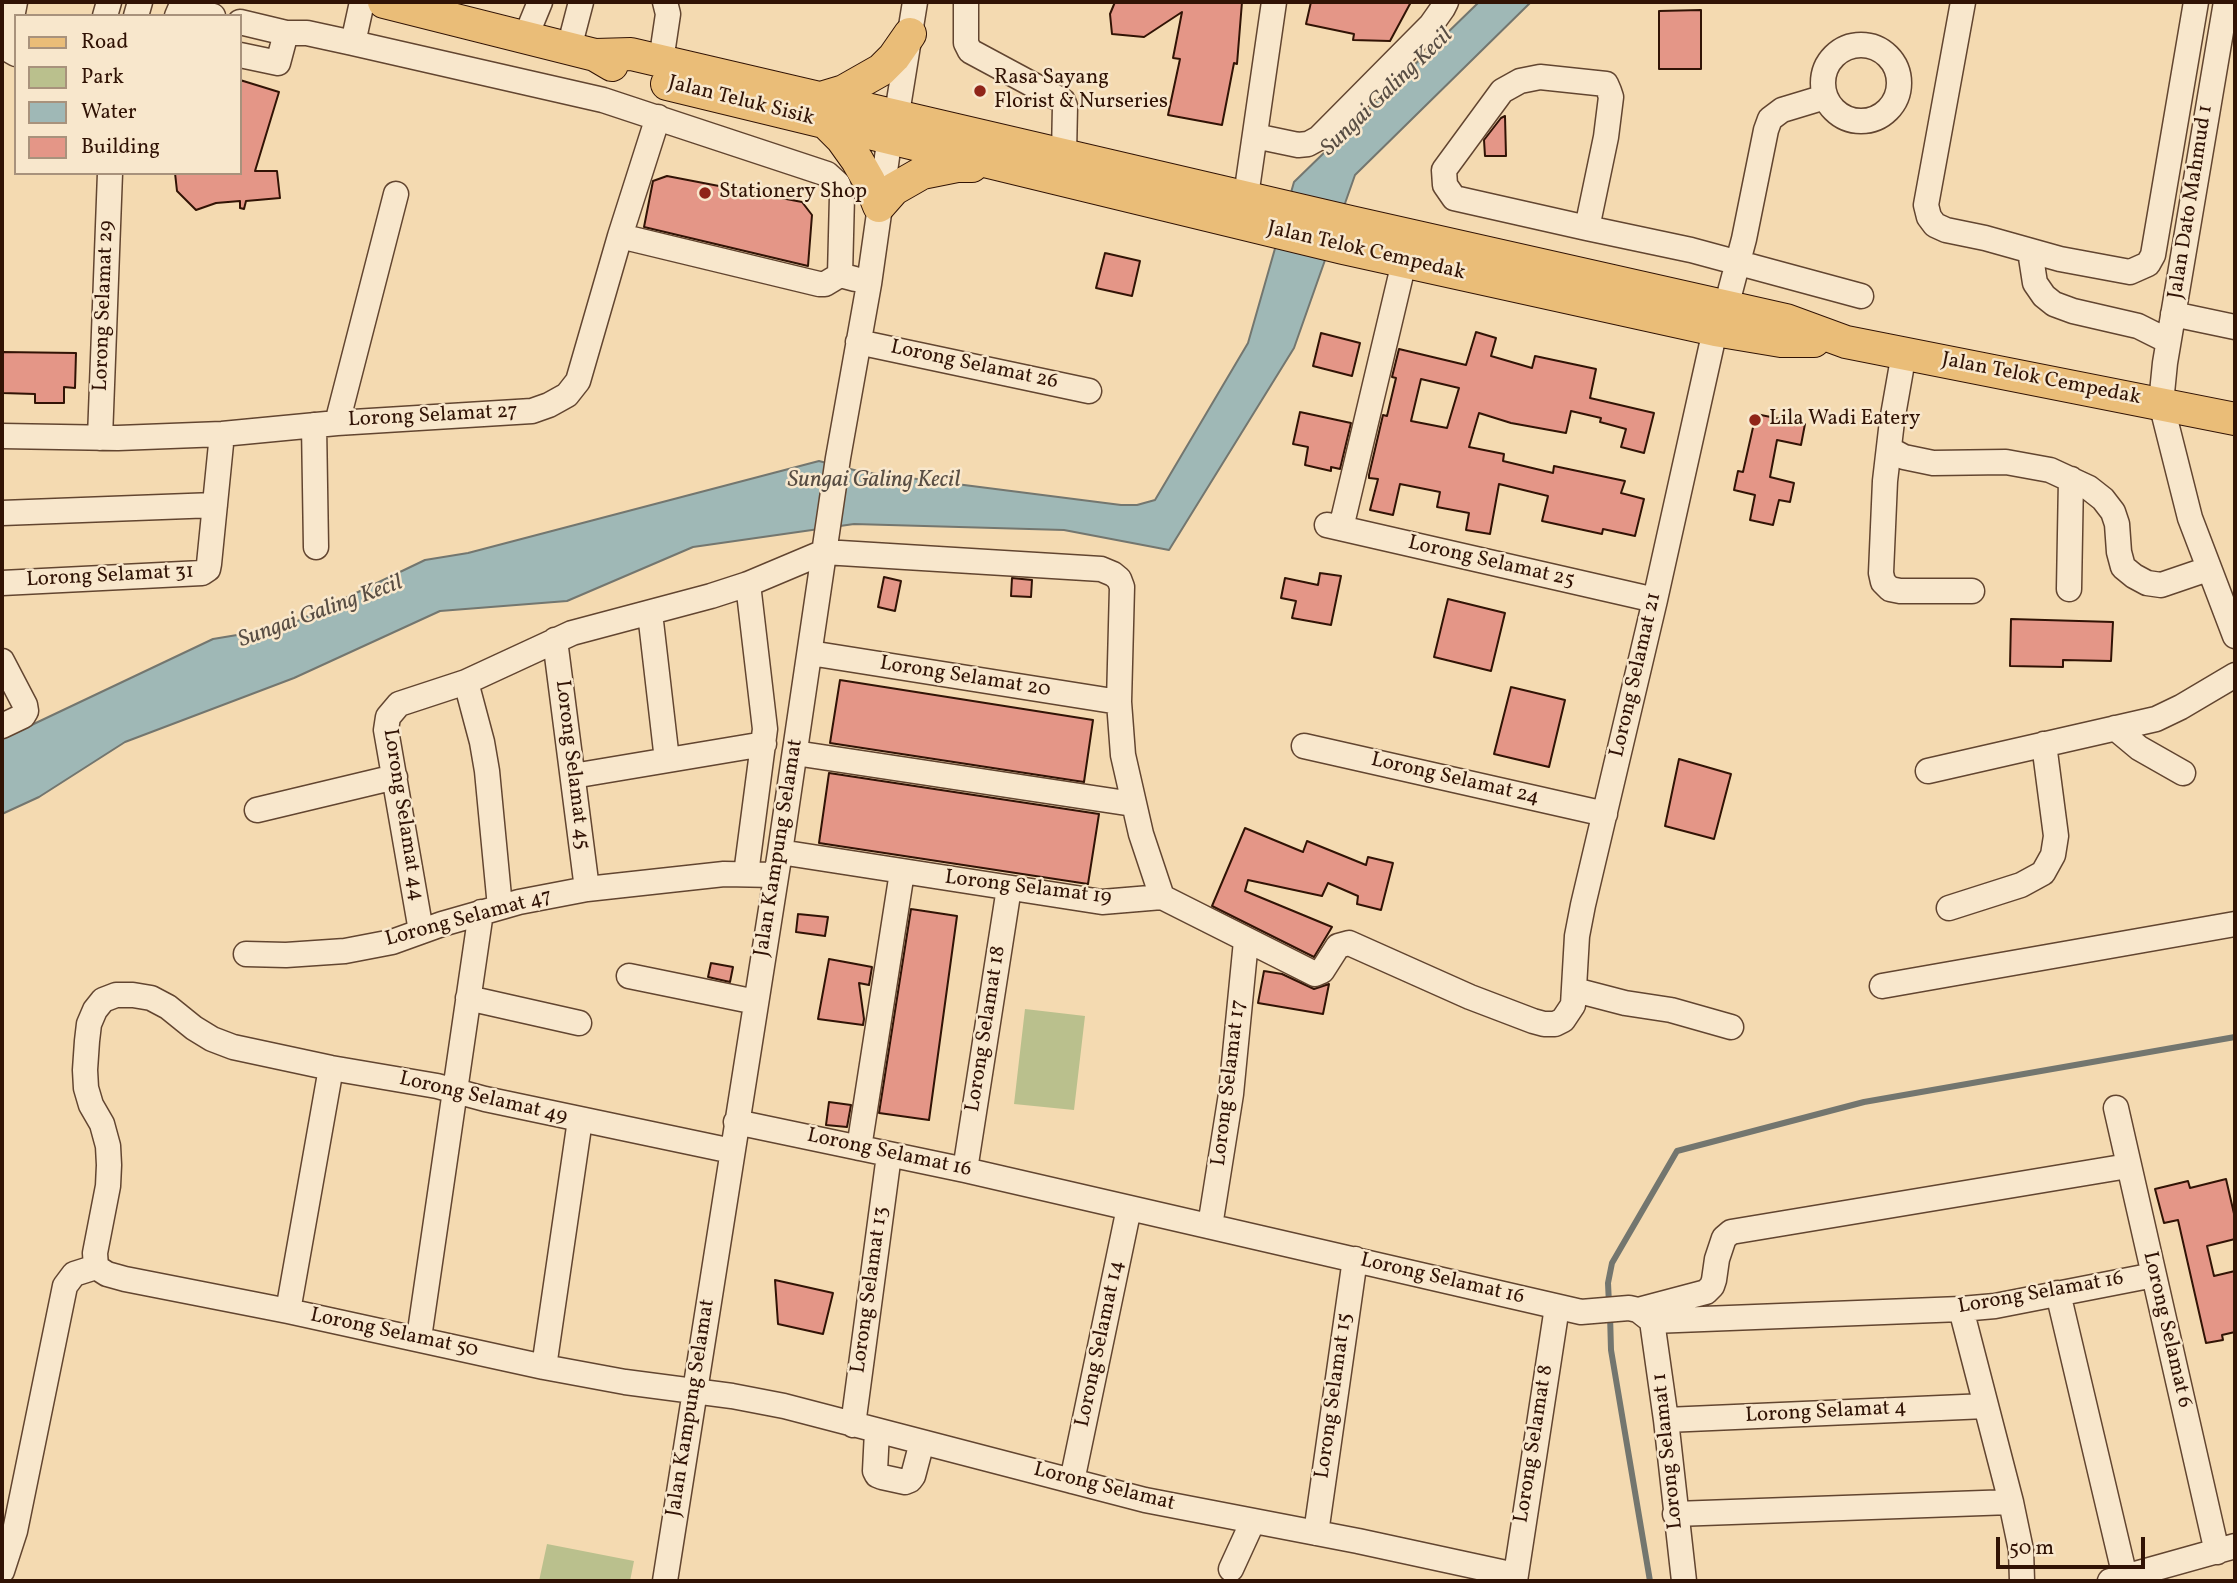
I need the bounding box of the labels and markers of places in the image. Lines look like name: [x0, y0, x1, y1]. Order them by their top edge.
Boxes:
place label: Rasa Sayang Florist & Nurseries: [994, 66, 1168, 116]
marker: Rasa Sayang Florist & Nurseries: [972, 83, 988, 99]
place label: Stationery Shop: [719, 180, 867, 206]
marker: Stationery Shop: [697, 185, 713, 201]
place label: Lila Wadi Eatery: [1769, 407, 1920, 433]
marker: Lila Wadi Eatery: [1747, 412, 1763, 428]

